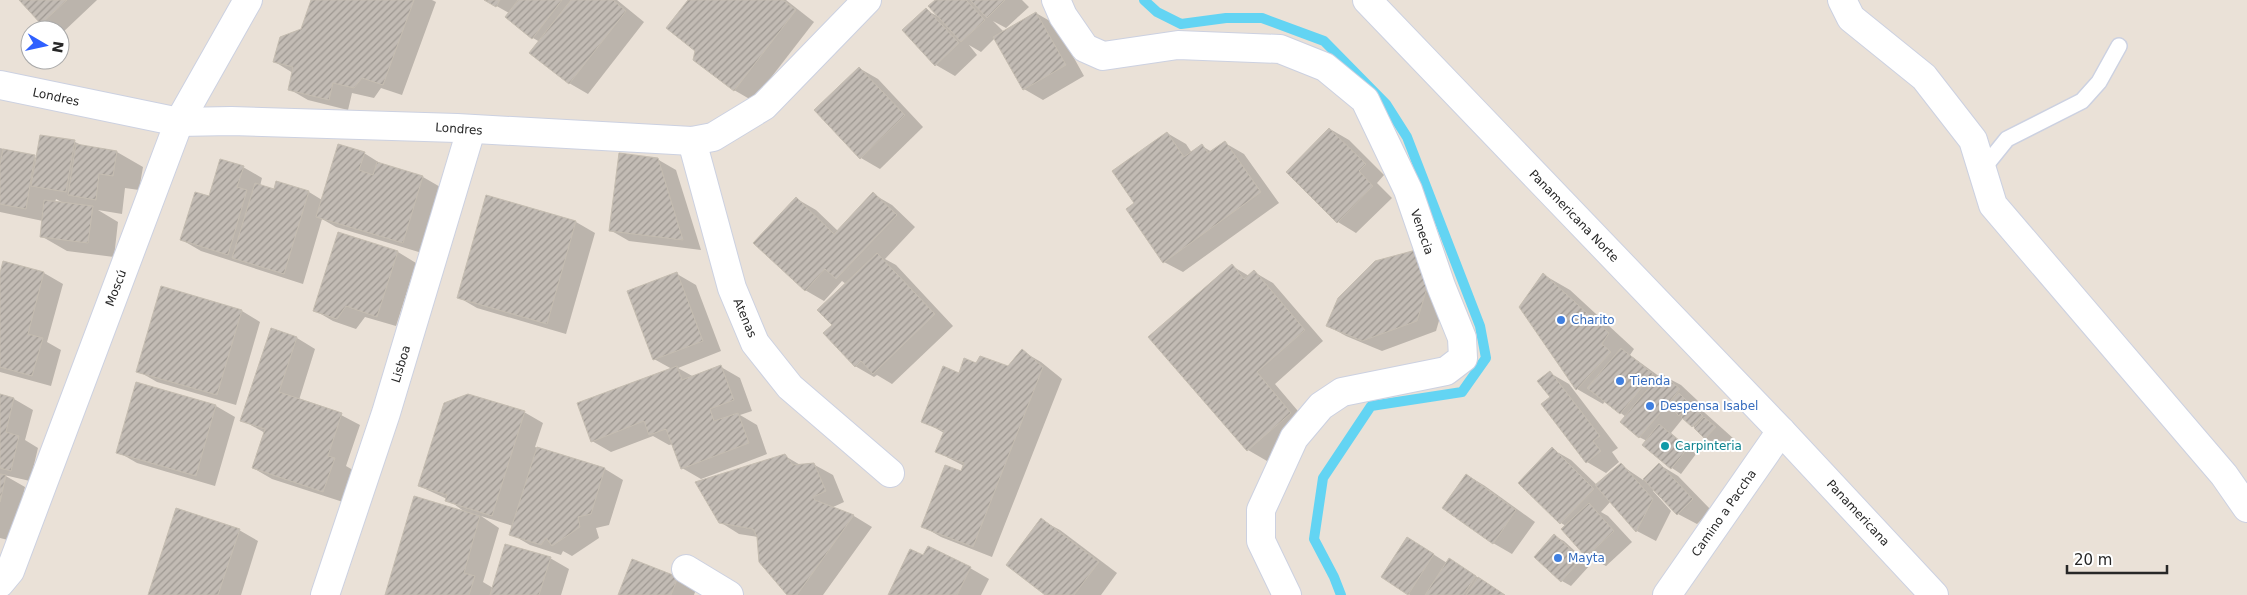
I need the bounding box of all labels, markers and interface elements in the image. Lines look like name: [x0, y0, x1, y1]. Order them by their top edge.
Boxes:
north arrow: [20, 20, 70, 70]
text: N: [49, 40, 67, 54]
street label: Londres: [31, 85, 81, 109]
street label: Londres: [435, 120, 483, 138]
street label: Panamericana Norte: [1526, 167, 1622, 265]
street label: Venecia: [1408, 208, 1436, 256]
street label: Moscú: [103, 268, 129, 308]
street label: Atenas: [730, 296, 760, 340]
place label: Charito: [1571, 313, 1615, 327]
marker: Charito: [1555, 314, 1567, 326]
street label: Lisboa: [389, 343, 413, 385]
place label: Tienda: [1629, 374, 1670, 388]
marker: Tienda: [1614, 375, 1626, 387]
place label: Despensa Isabel: [1660, 399, 1758, 413]
marker: Despensa Isabel: [1644, 400, 1656, 412]
place label: Carpinteria: [1675, 439, 1742, 453]
marker: Carpinteria: [1659, 440, 1671, 452]
street label: Camino a Paccha: [1689, 467, 1759, 559]
street label: Panamericana: [1824, 477, 1892, 549]
scale bar: [2067, 542, 2167, 574]
place label: Mayta: [1568, 551, 1605, 565]
text: 20 m: [2074, 551, 2112, 569]
marker: Mayta: [1552, 552, 1564, 564]

